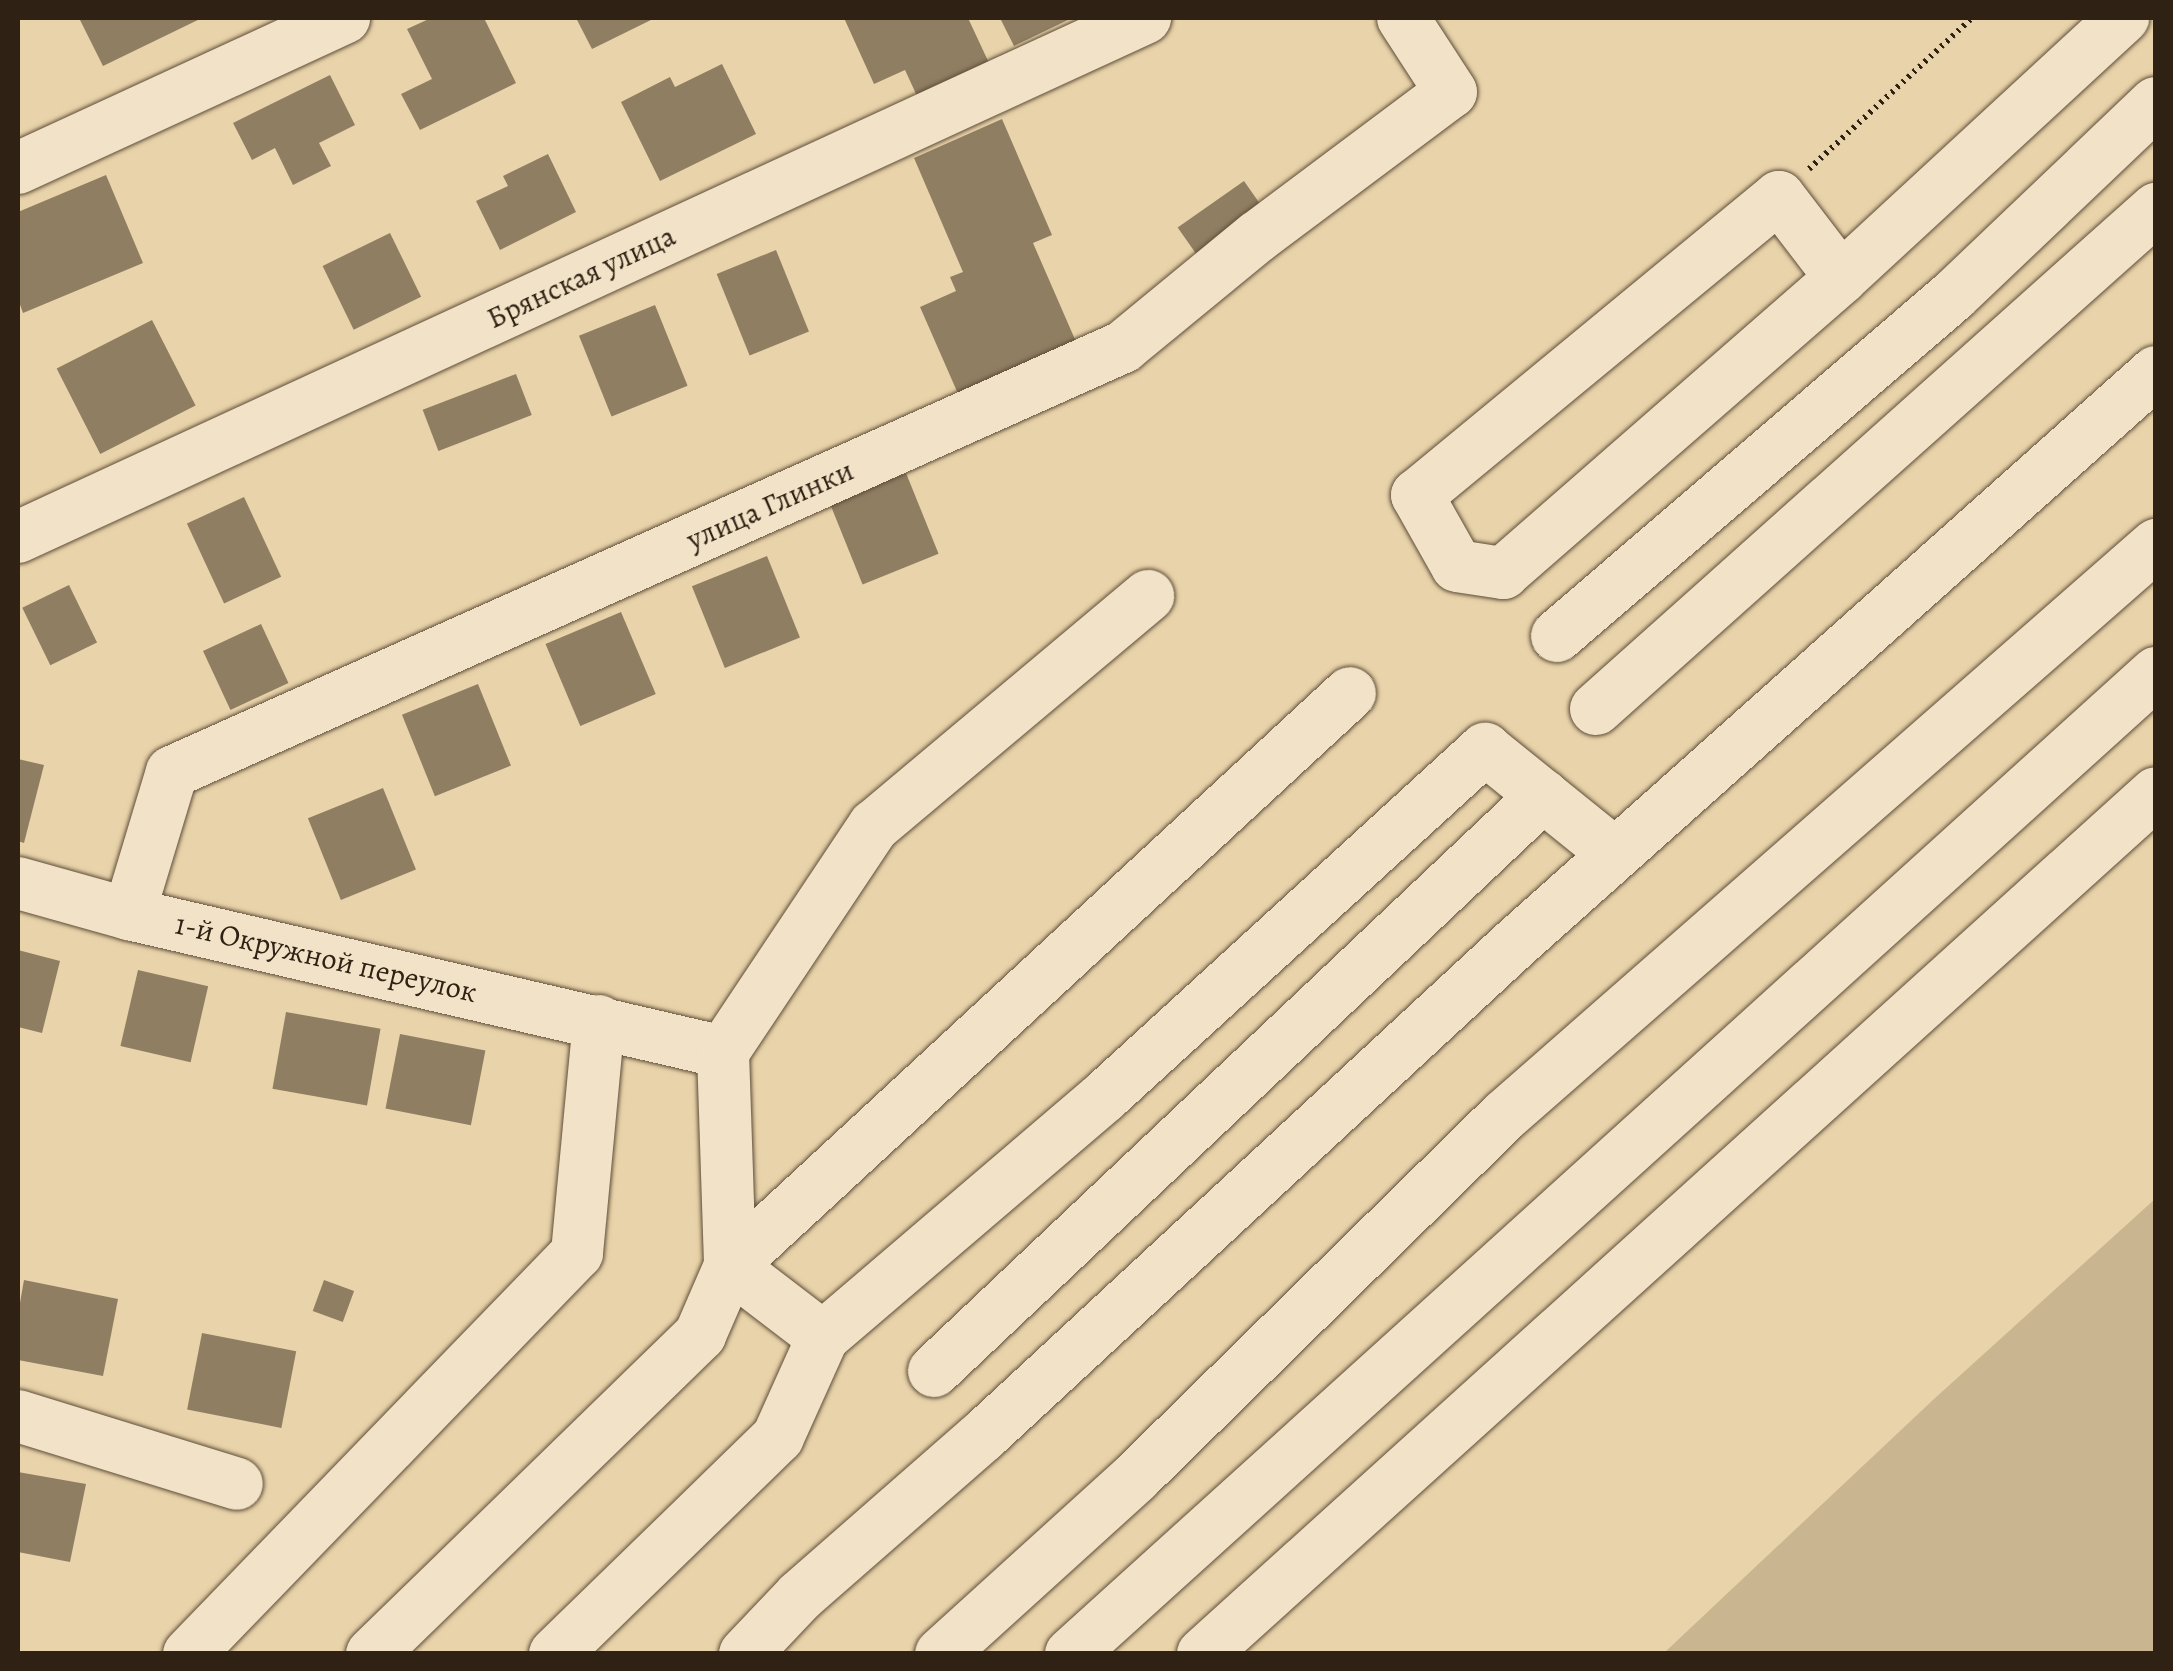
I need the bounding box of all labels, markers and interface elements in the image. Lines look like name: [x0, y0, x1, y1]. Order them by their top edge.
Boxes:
street label: Брянская улица: [481, 218, 681, 336]
street label: улица Глинки: [681, 452, 859, 558]
street label: 1-й Окружной переулок: [172, 906, 480, 1010]

